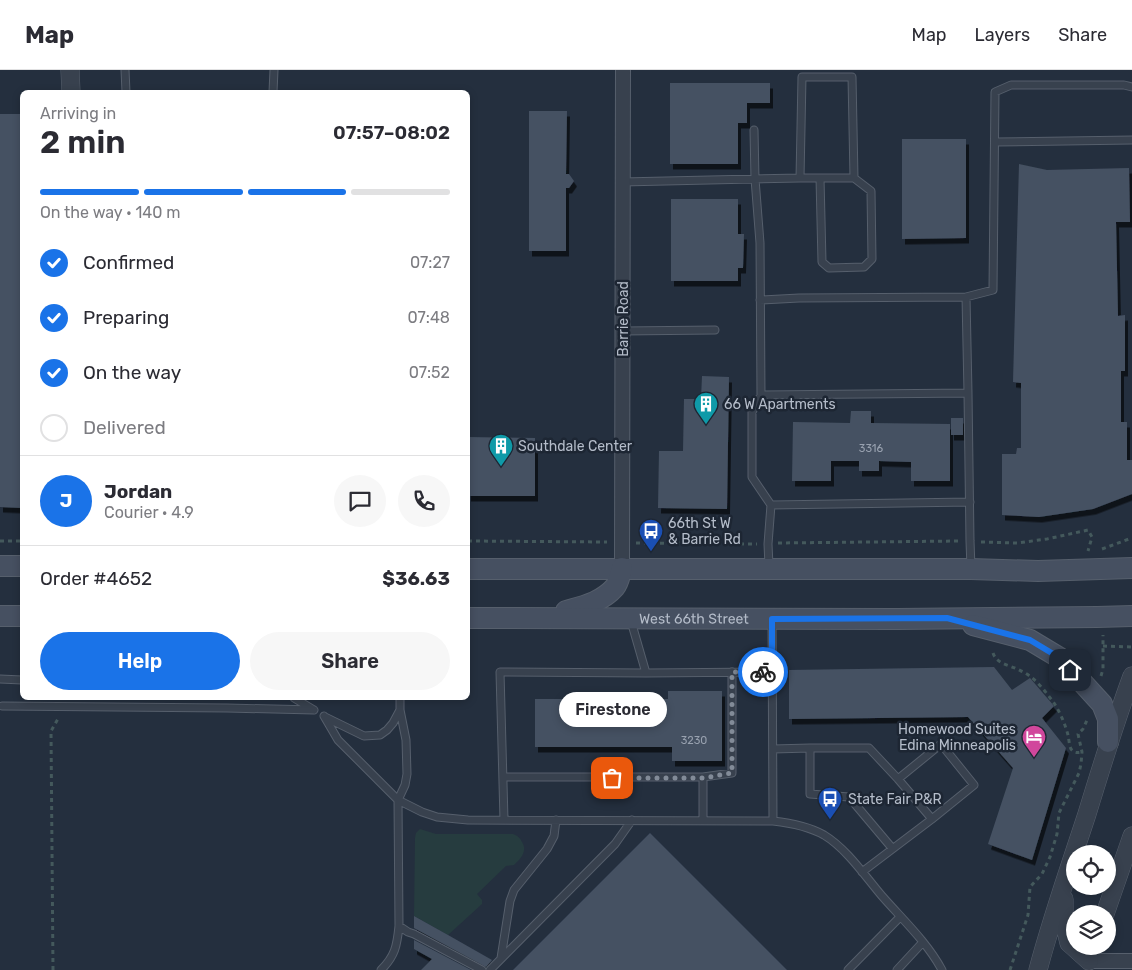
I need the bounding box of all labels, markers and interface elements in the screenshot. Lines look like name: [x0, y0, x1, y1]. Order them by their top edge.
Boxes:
text: Map: [25, 21, 74, 49]
text: Map: [912, 24, 947, 46]
text: Layers: [975, 24, 1030, 46]
text: Share: [1058, 24, 1107, 46]
text: Arriving in: [40, 104, 116, 123]
text: 07:57–08:02: [333, 121, 450, 144]
text: 2 min: [40, 123, 125, 161]
text: On the way · 140 m: [40, 203, 180, 222]
icon: check: [40, 249, 68, 277]
text: Confirmed: [83, 251, 174, 274]
text: 07:27: [410, 253, 450, 272]
street label: Barrie Road: [615, 281, 632, 357]
icon: check: [40, 304, 68, 332]
text: Preparing: [83, 306, 169, 329]
text: 07:48: [407, 308, 450, 327]
icon: check: [40, 359, 68, 387]
text: On the way: [83, 361, 181, 384]
text: 07:52: [409, 363, 450, 382]
building icon: 66 W Apartments: [693, 391, 719, 425]
place label: 66 W Apartments: [724, 396, 836, 413]
text: Delivered: [83, 416, 166, 439]
building icon: Southdale Center: [488, 433, 514, 467]
place label: Southdale Center: [518, 438, 633, 455]
house number: 3316: [859, 442, 884, 455]
button: chat: [334, 475, 386, 527]
button: phone: [398, 475, 450, 527]
text: Jordan: [104, 480, 172, 503]
text: J: [60, 489, 72, 512]
text: Courier · 4.9: [104, 503, 194, 522]
place label: 66th St W & Barrie Rd: [668, 515, 741, 548]
bus stop icon: 66th St W & Barrie Rd: [638, 518, 664, 552]
text: Order #4652: [40, 567, 152, 590]
text: $36.63: [382, 567, 450, 590]
street label: West 66th Street: [639, 610, 749, 627]
button: Help: [40, 632, 240, 690]
button: Share: [250, 632, 450, 690]
courier: [738, 647, 788, 697]
pin: [1049, 649, 1091, 691]
icon: home: [1056, 656, 1084, 684]
icon: bike: [749, 658, 777, 686]
callout: Firestone: [558, 693, 666, 728]
text: Firestone: [575, 700, 651, 719]
place label: Homewood Suites Edina Minneapolis: [898, 721, 1016, 754]
hotel icon: Homewood Suites Edina Minneapolis: [1021, 724, 1047, 758]
house number: 3230: [681, 734, 707, 747]
pin: [591, 757, 633, 799]
icon: bag: [598, 764, 626, 792]
bus stop icon: State Fair P&R: [817, 786, 843, 820]
place label: State Fair P&R: [848, 791, 942, 808]
map controls: [1066, 845, 1116, 955]
button: locate: [1066, 845, 1116, 895]
button: layers: [1066, 905, 1116, 955]

